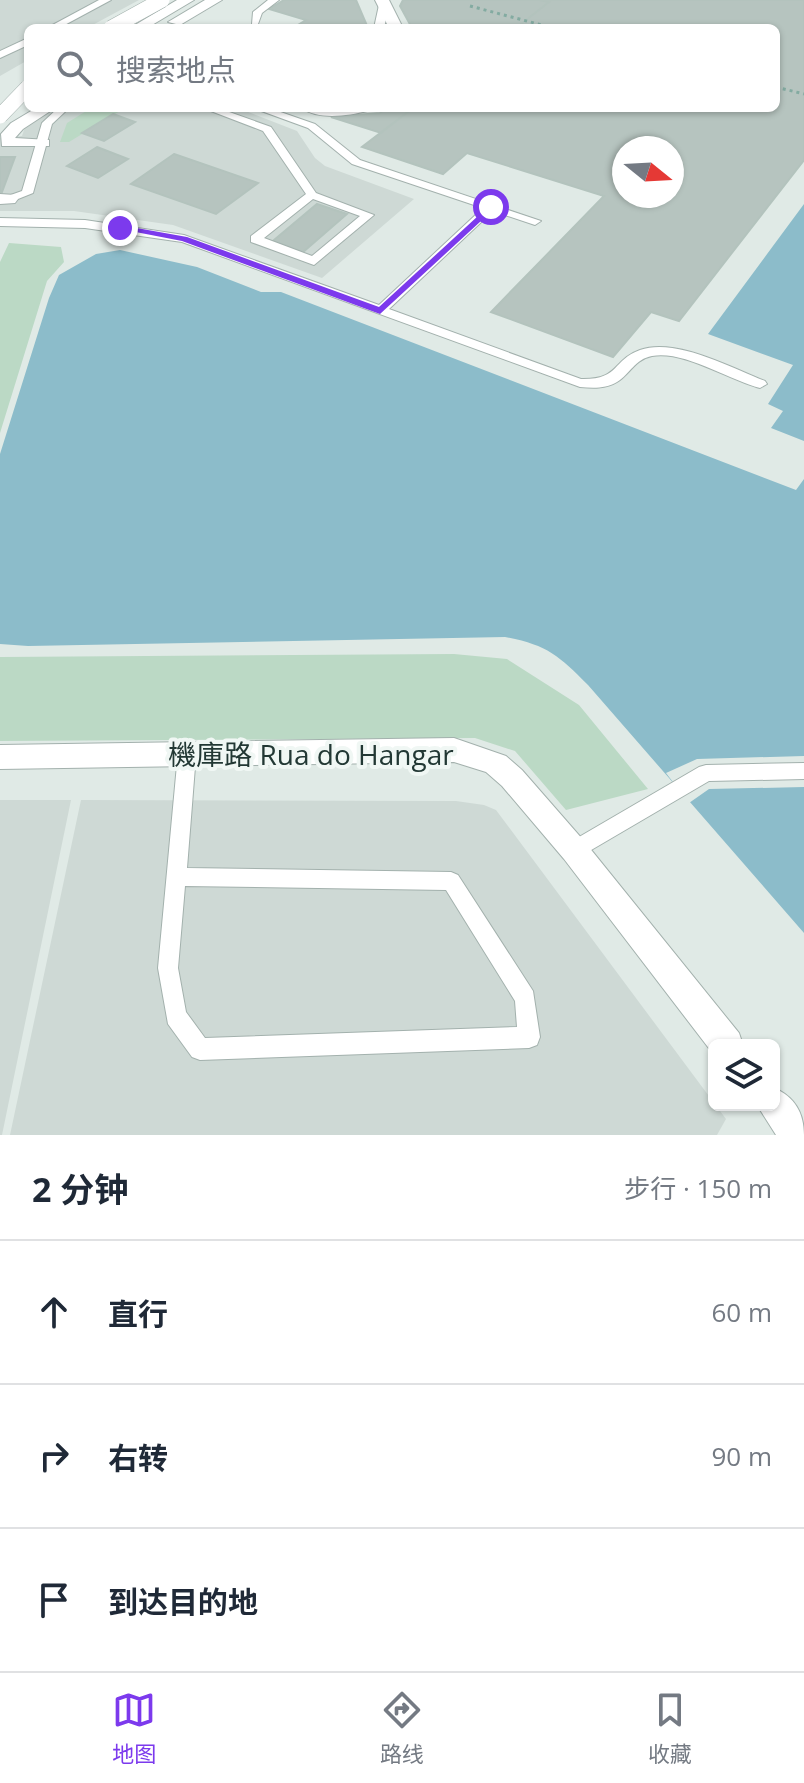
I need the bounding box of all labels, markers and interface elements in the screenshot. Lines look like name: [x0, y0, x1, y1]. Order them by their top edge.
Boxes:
search box: [24, 24, 780, 112]
icon: search: [52, 46, 96, 90]
text: 搜索地点: [116, 49, 236, 90]
north arrow: [612, 136, 684, 208]
route start: [473, 189, 509, 225]
route end: [102, 210, 138, 246]
street label: 機庫路 Rua do Hangar: [168, 735, 454, 773]
map controls: [708, 1039, 780, 1111]
button: layers: [708, 1039, 780, 1111]
text: 2 分钟: [32, 1166, 128, 1212]
text: 步行 · 150 m: [624, 1170, 772, 1206]
icon: ahead: [32, 1290, 76, 1334]
text: 直行: [108, 1293, 168, 1334]
text: 60 m: [711, 1294, 772, 1330]
icon: right: [32, 1434, 76, 1478]
text: 右转: [108, 1437, 168, 1478]
text: 90 m: [711, 1438, 772, 1474]
icon: arrive: [32, 1578, 76, 1622]
text: 到达目的地: [108, 1581, 258, 1622]
tab: 地图: [112, 1688, 156, 1768]
tab: 路线: [380, 1688, 424, 1768]
tab: 收藏: [648, 1688, 692, 1768]

